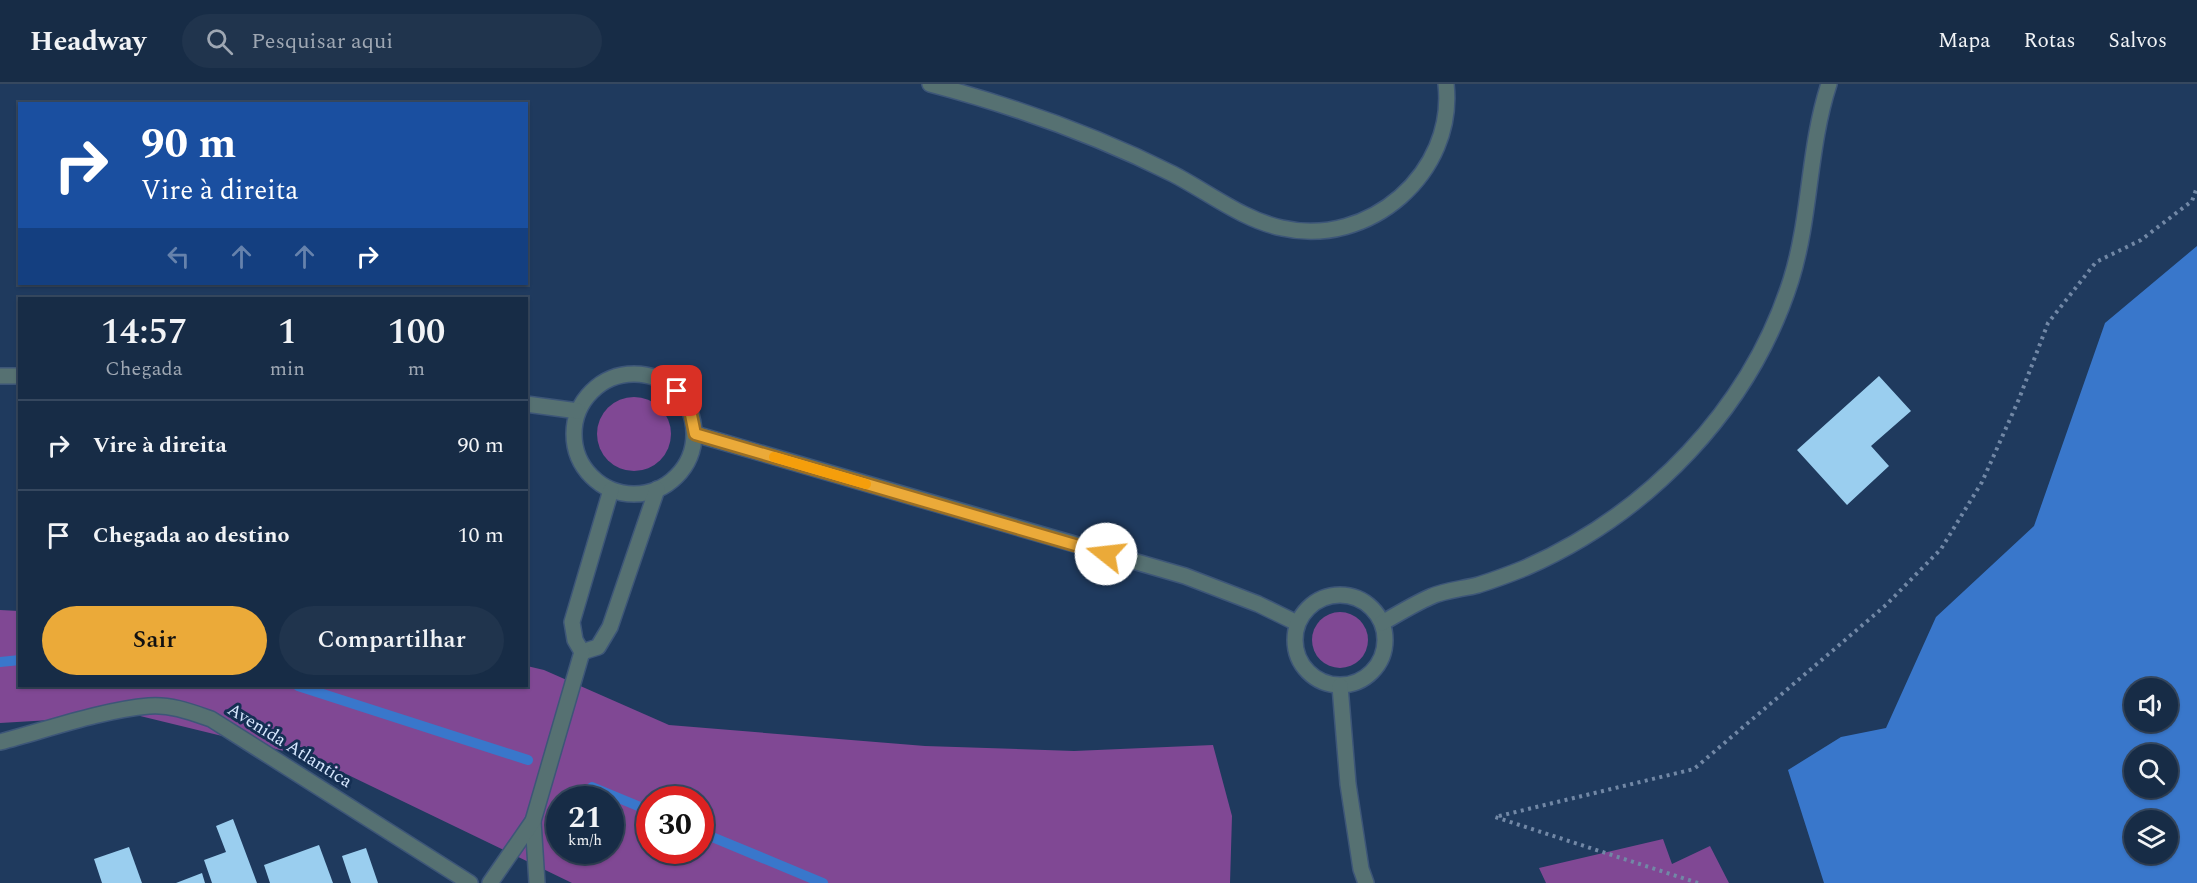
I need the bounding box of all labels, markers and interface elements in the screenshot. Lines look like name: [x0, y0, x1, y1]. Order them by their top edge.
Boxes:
search box: [182, 14, 602, 68]
text: Headway: [30, 20, 146, 63]
icon: search: [203, 25, 236, 58]
text: Pesquisar aqui: [251, 25, 393, 58]
text: Mapa: [1938, 25, 1991, 57]
text: Rotas: [2024, 25, 2076, 57]
text: Salvos: [2109, 25, 2167, 57]
text: 90 m: [141, 113, 236, 176]
icon: right: [42, 126, 120, 204]
text: Vire à direita: [141, 170, 298, 212]
icon: left: [162, 240, 195, 273]
icon: ahead: [225, 240, 258, 273]
icon: ahead: [288, 240, 321, 273]
icon: right: [351, 240, 384, 273]
text: 14:57: [101, 305, 187, 360]
text: 1: [278, 305, 297, 360]
text: 100: [387, 305, 445, 360]
text: Chegada: [105, 354, 183, 384]
text: min: [270, 354, 305, 384]
text: m: [408, 354, 425, 384]
pin: [651, 365, 702, 416]
icon: arrive: [660, 374, 693, 407]
icon: right: [42, 429, 75, 462]
text: Vire à direita: [93, 429, 227, 462]
text: 90 m: [458, 429, 504, 462]
icon: arrive: [42, 519, 75, 552]
text: Chegada ao destino: [93, 519, 290, 552]
text: 10 m: [458, 519, 504, 552]
position arrow: [1074, 522, 1138, 586]
button: Sair: [42, 606, 267, 675]
button: Compartilhar: [279, 606, 504, 675]
map controls: [2124, 678, 2178, 864]
button: sound: [2124, 678, 2178, 732]
street label: Avenida Atlantica: [222, 696, 358, 795]
button: search: [2124, 744, 2178, 798]
speed limit sign: 30: [636, 786, 714, 864]
text: 21: [568, 795, 602, 841]
button: layers: [2124, 810, 2178, 864]
text: km/h: [568, 829, 602, 852]

